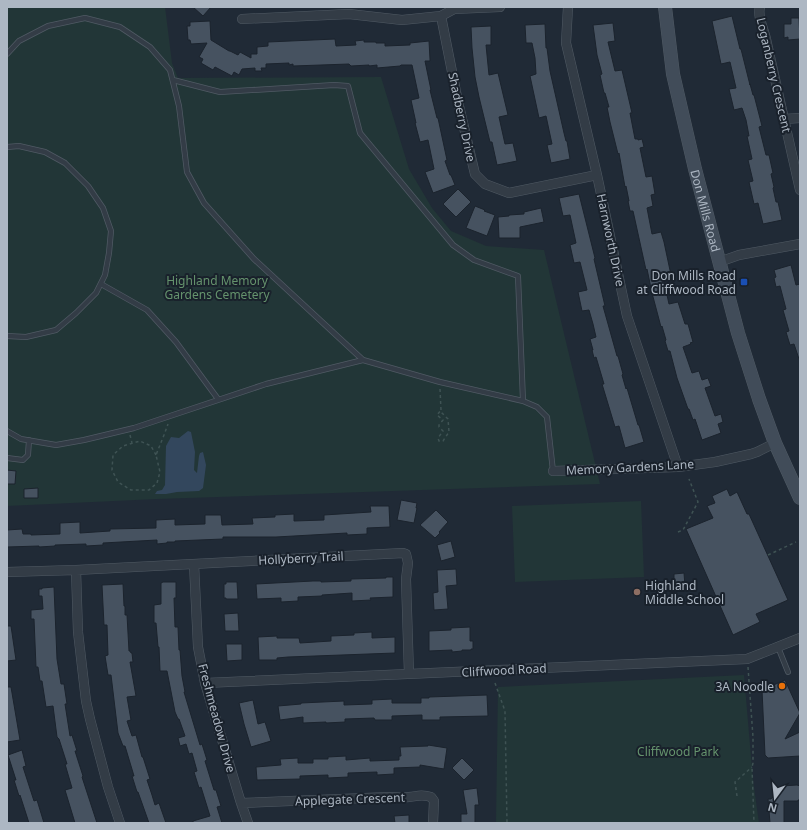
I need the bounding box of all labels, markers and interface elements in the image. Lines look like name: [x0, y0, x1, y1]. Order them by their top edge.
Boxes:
street label: Loganberry Crescent: [753, 16, 796, 135]
street label: Shadberry Drive: [444, 71, 480, 164]
street label: Don Mills Road: [687, 168, 725, 254]
street label: Harnworth Drive: [593, 192, 629, 288]
place label: Don Mills Road at Cliffwood Road: [636, 267, 736, 298]
park label: Highland Memory Gardens Cemetery: [164, 272, 270, 303]
marker: Don Mills Road at Cliffwood Road: [739, 277, 749, 287]
street label: Memory Gardens Lane: [566, 455, 695, 479]
street label: Hollyberry Trail: [258, 547, 344, 569]
place label: Highland Middle School: [645, 577, 724, 608]
marker: Highland Middle School: [632, 587, 642, 597]
street label: Cliffwood Road: [461, 659, 547, 681]
street label: Freshmeadow Drive: [194, 662, 240, 775]
place label: 3A Noodle: [715, 678, 774, 695]
marker: 3A Noodle: [777, 681, 787, 691]
park label: Cliffwood Park: [637, 743, 720, 760]
north arrow: [755, 778, 795, 818]
street label: Applegate Crescent: [295, 789, 406, 809]
text: N: [766, 800, 779, 817]

